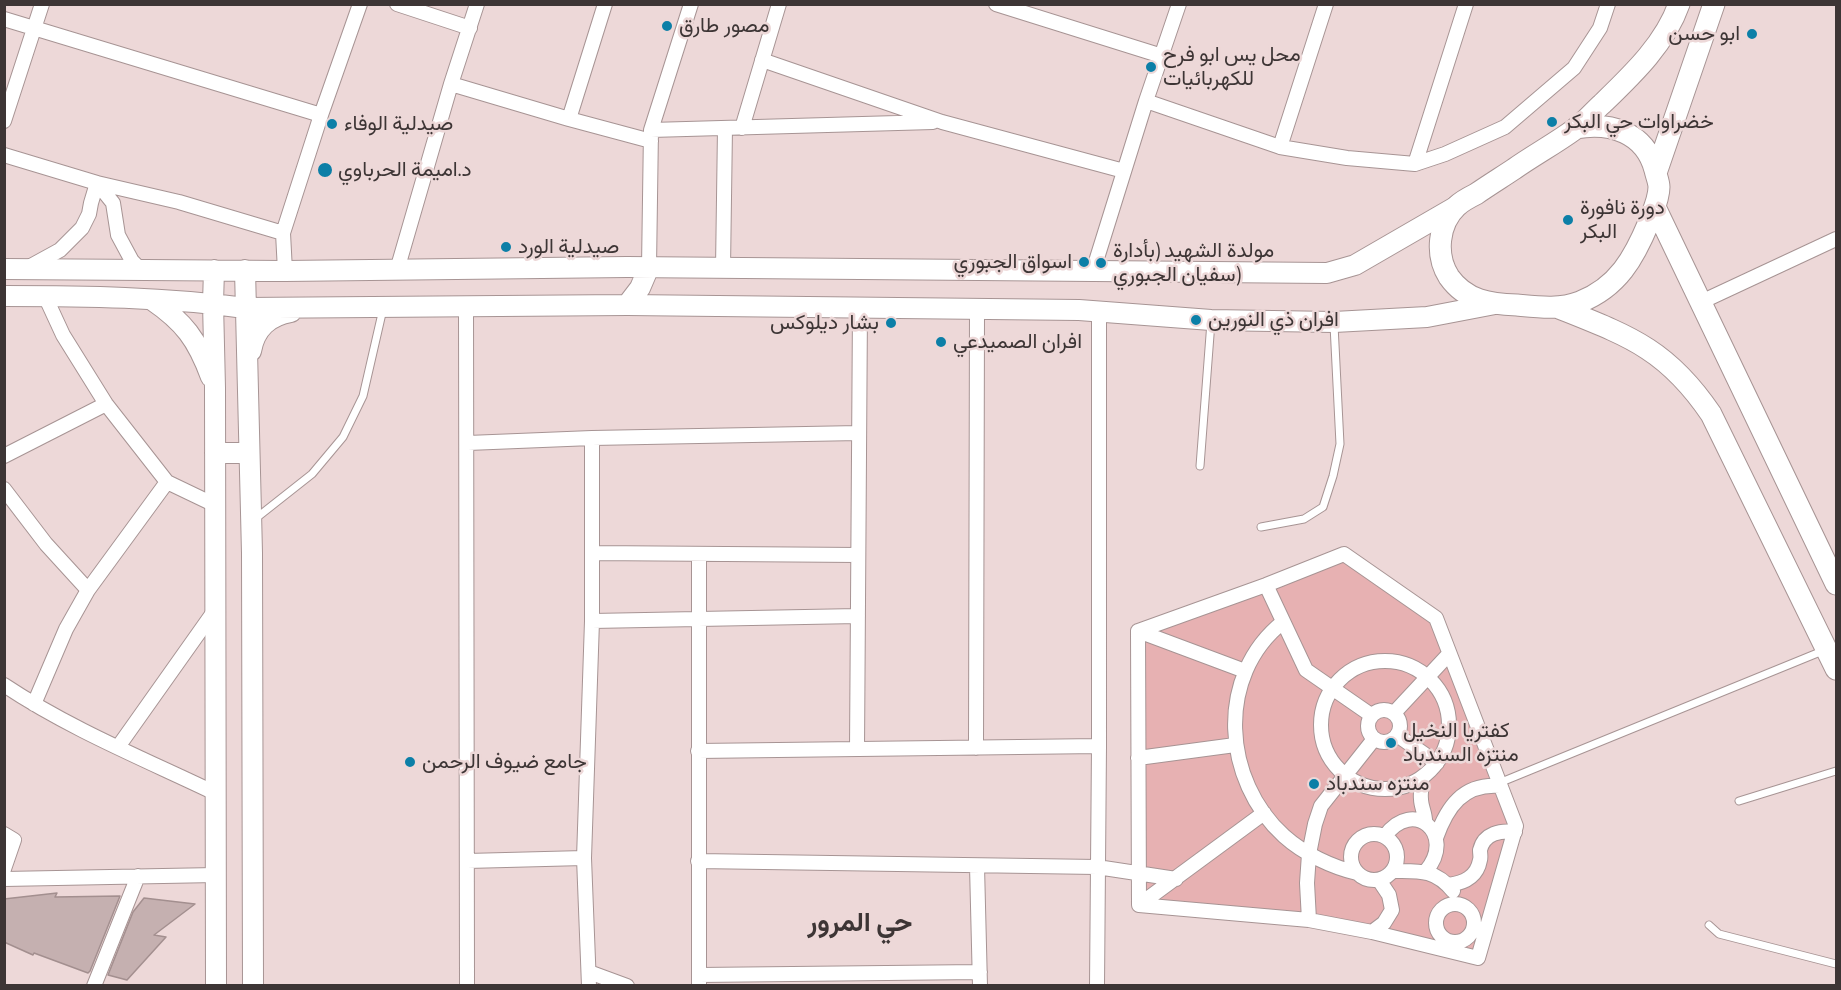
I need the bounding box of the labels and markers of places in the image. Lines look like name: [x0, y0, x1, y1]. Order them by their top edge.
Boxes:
place label: مصور طارق: [679, 13, 770, 39]
marker: مصور طارق: [660, 19, 674, 33]
place label: ابو حسن: [1668, 21, 1740, 47]
marker: ابو حسن: [1745, 27, 1759, 41]
place label: محل يس ابو فرح للكهربائيات: [1163, 42, 1301, 92]
marker: محل يس ابو فرح للكهربائيات: [1144, 60, 1158, 74]
place label: خضراوات حي البكر: [1564, 109, 1714, 135]
place label: صيدلية الوفاء: [344, 111, 453, 137]
marker: خضراوات حي البكر: [1545, 115, 1559, 129]
marker: صيدلية الوفاء: [325, 117, 339, 131]
place label: د.اميمة الحرباوي: [338, 157, 472, 183]
marker: د.اميمة الحرباوي: [316, 161, 334, 179]
place label: دورة نافورة البكر: [1580, 195, 1665, 245]
marker: دورة نافورة البكر: [1561, 213, 1575, 227]
place label: صيدلية الورد: [518, 234, 619, 260]
place label: مولدة الشهيد (بأدارة سفيان الجبوري): [1113, 238, 1274, 288]
marker: صيدلية الورد: [499, 240, 513, 254]
place label: اسواق الجبوري: [954, 249, 1072, 275]
marker: اسواق الجبوري: [1077, 255, 1091, 269]
marker: مولدة الشهيد (بأدارة سفيان الجبوري): [1094, 256, 1108, 270]
place label: افران ذي النورين: [1208, 307, 1339, 333]
place label: بشار ديلوكس: [770, 310, 879, 336]
marker: افران ذي النورين: [1189, 313, 1203, 327]
marker: بشار ديلوكس: [884, 316, 898, 330]
place label: افران الصميدعي: [953, 329, 1082, 355]
marker: افران الصميدعي: [934, 335, 948, 349]
place label: كفتريا النخيل منتزه السندباد: [1403, 718, 1519, 768]
marker: كفتريا النخيل منتزه السندباد: [1384, 736, 1398, 750]
place label: جامع ضيوف الرحمن: [422, 749, 587, 775]
marker: جامع ضيوف الرحمن: [403, 755, 417, 769]
place label: منتزه سندباد: [1326, 771, 1430, 797]
marker: منتزه سندباد: [1307, 777, 1321, 791]

